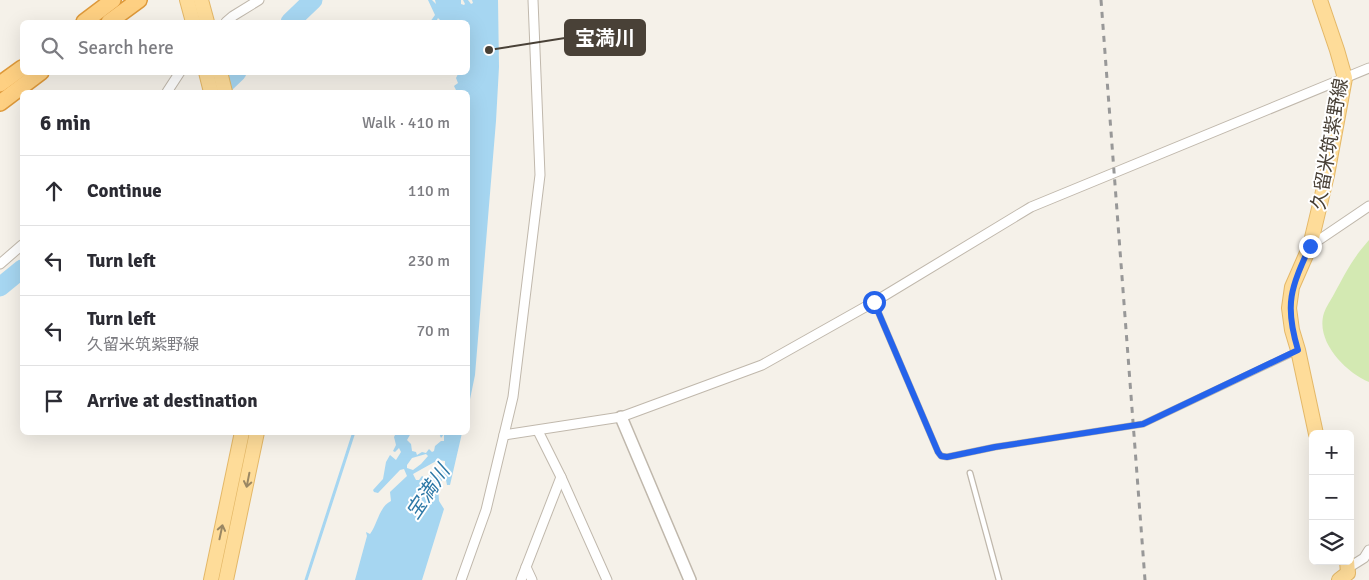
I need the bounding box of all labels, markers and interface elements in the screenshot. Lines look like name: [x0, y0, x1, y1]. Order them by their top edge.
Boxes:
search box: [20, 20, 470, 75]
callout: 宝満川: [565, 20, 645, 55]
text: 宝満川: [575, 26, 635, 51]
icon: search: [38, 34, 66, 62]
text: Search here: [78, 36, 174, 60]
street label: 久留米筑紫野線: [1307, 76, 1353, 212]
text: 6 min: [40, 110, 91, 136]
text: Walk · 410 m: [362, 113, 450, 133]
icon: ahead: [40, 177, 68, 205]
text: Continue: [87, 179, 162, 203]
text: 110 m: [408, 181, 450, 201]
route end: [1299, 235, 1322, 258]
icon: left: [40, 247, 68, 275]
text: Turn left: [87, 249, 156, 273]
text: 230 m: [408, 251, 450, 271]
route start: [863, 291, 886, 314]
text: Turn left: [87, 307, 156, 331]
icon: left: [40, 317, 68, 345]
text: 70 m: [416, 321, 450, 341]
text: 久留米筑紫野線: [87, 335, 199, 355]
icon: arrive: [40, 387, 68, 415]
text: Arrive at destination: [87, 389, 258, 413]
map controls: [1309, 430, 1354, 565]
button: +: [1309, 430, 1354, 475]
water label: 宝満川: [401, 458, 456, 524]
one-way arrow: [242, 472, 252, 488]
button: −: [1309, 475, 1354, 520]
button: layers: [1309, 520, 1354, 565]
one-way arrow: [217, 525, 226, 541]

